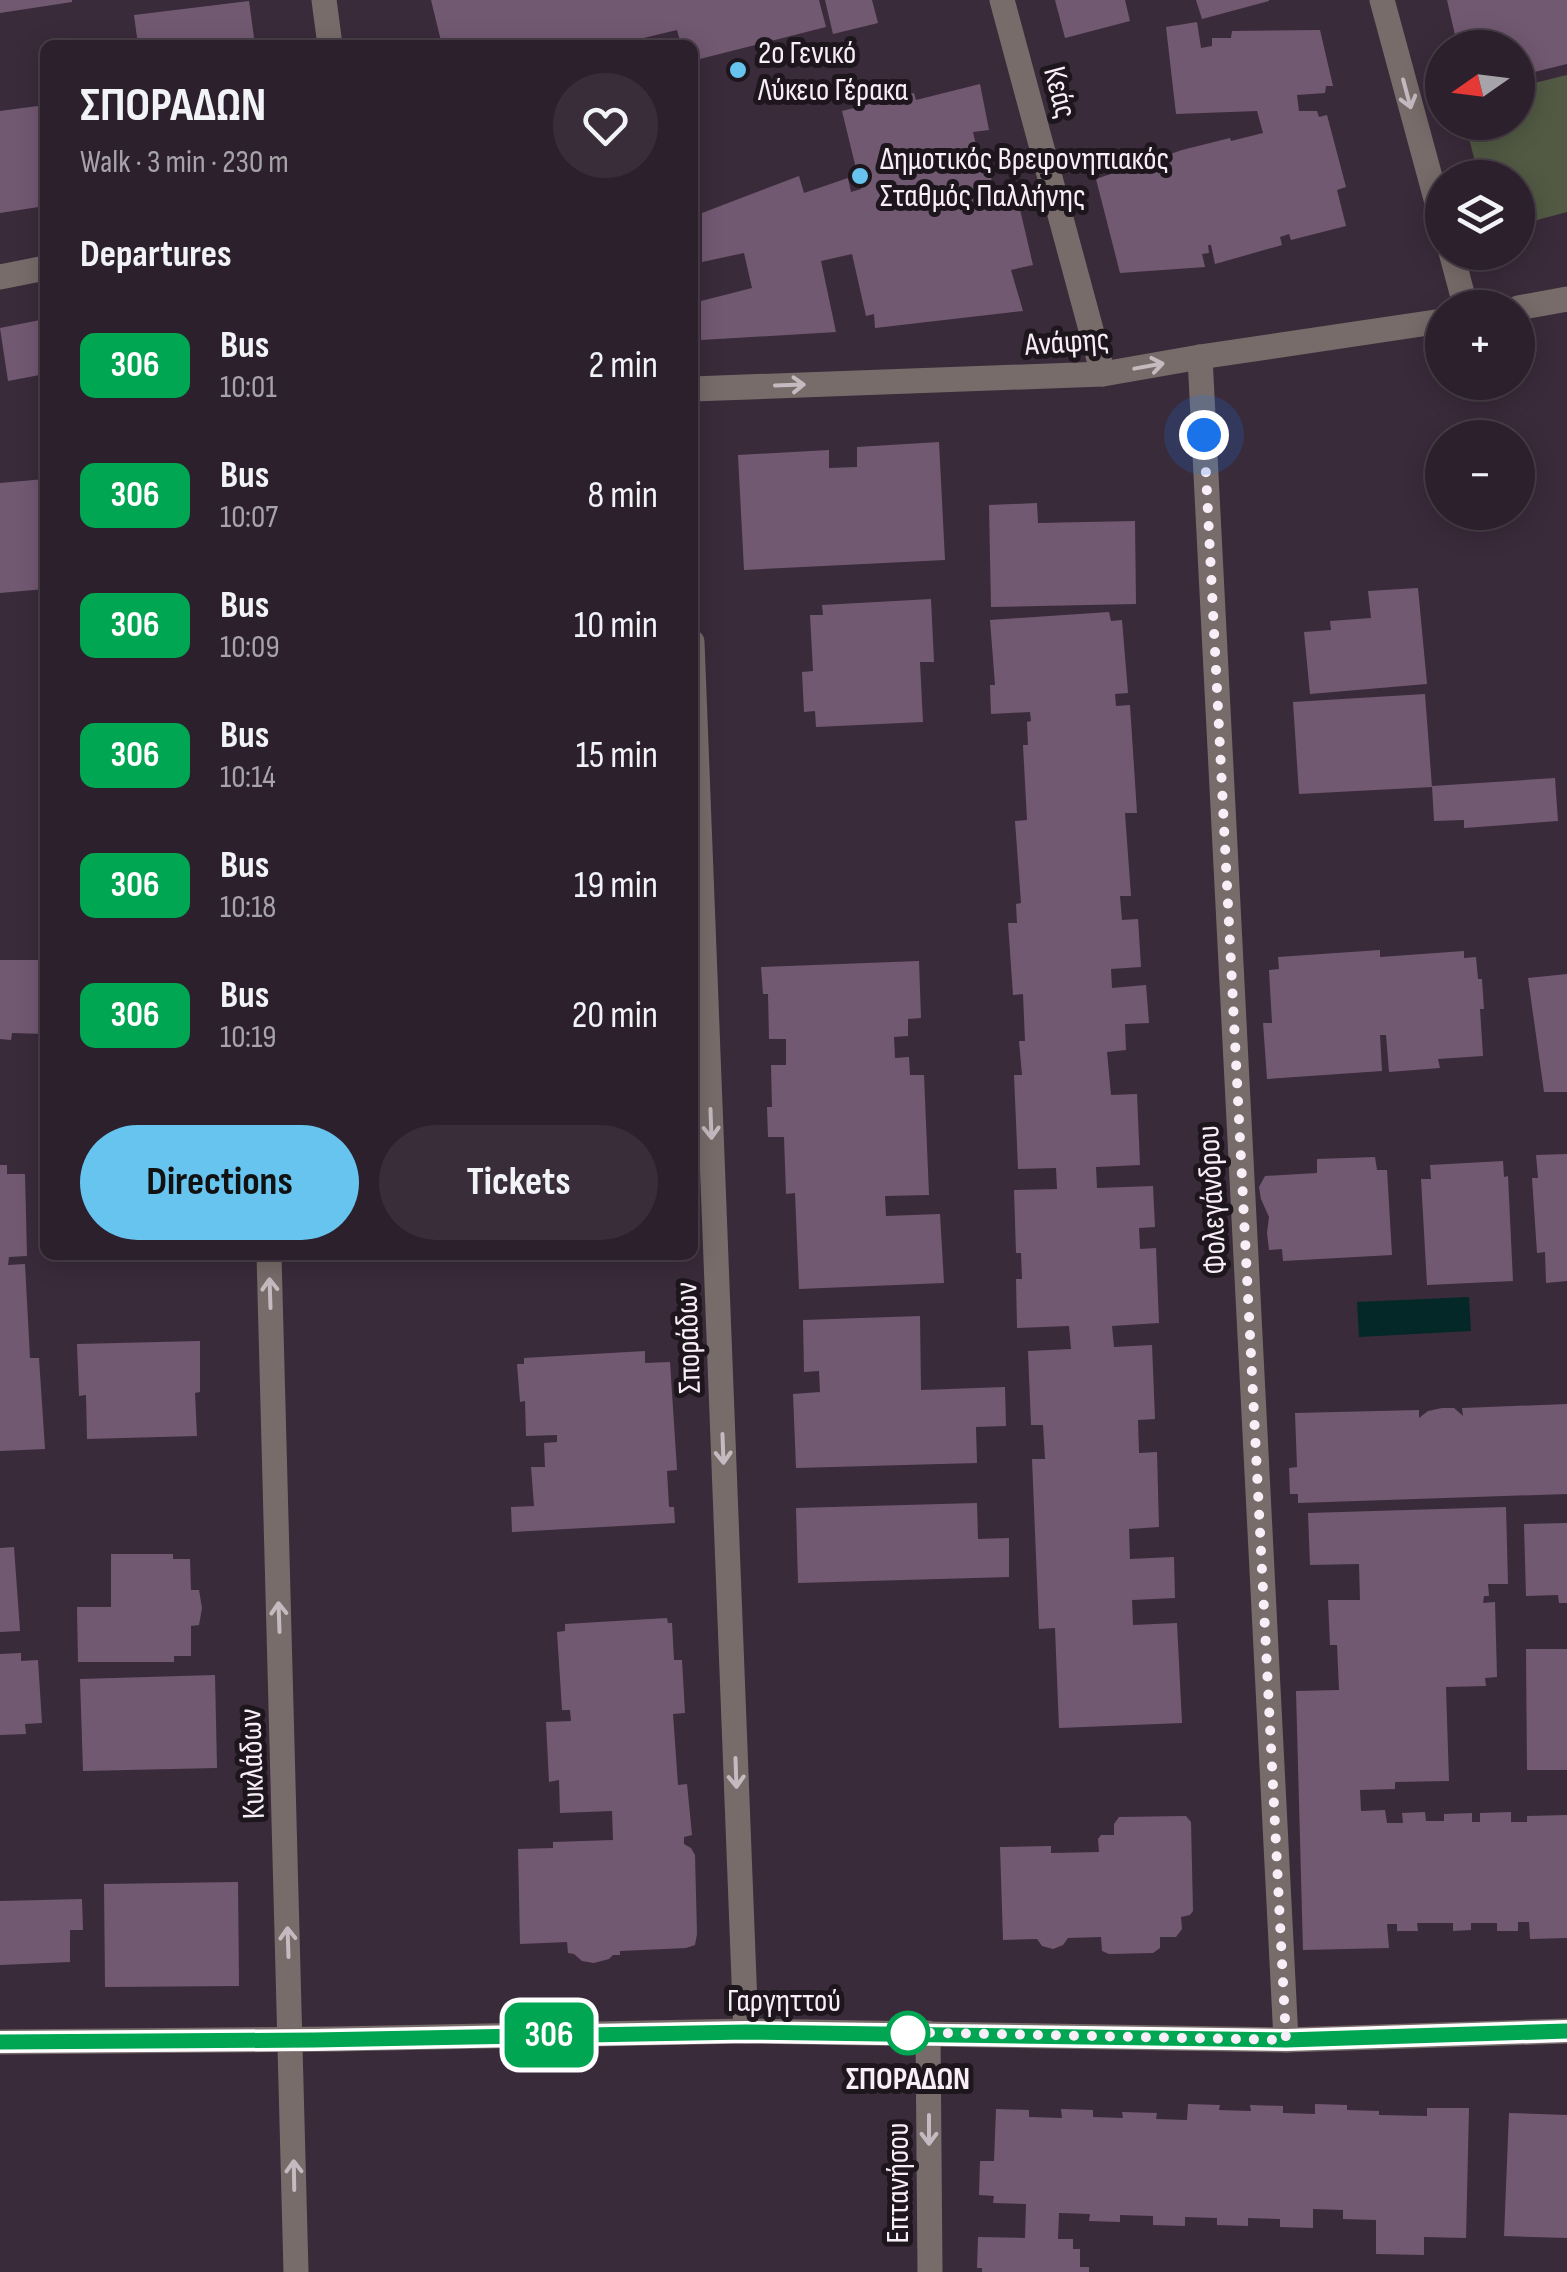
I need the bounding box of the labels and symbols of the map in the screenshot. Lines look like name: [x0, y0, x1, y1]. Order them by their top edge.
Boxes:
north arrow: [1425, 30, 1535, 140]
place label: 2ο Γενικό Λύκειο Γέρακα: [757, 34, 908, 110]
marker: 2ο Γενικό Λύκειο Γέρακα: [727, 59, 749, 81]
street label: Κεάς: [1034, 62, 1085, 123]
one-way arrow: [1399, 78, 1418, 109]
place label: Δημοτικός Βρεφονηπιακός Σταθμός Παλλήνης: [880, 140, 1169, 216]
marker: Δημοτικός Βρεφονηπιακός Σταθμός Παλλήνης: [849, 165, 871, 187]
street label: Ανάφης: [1023, 320, 1111, 365]
one-way arrow: [1132, 356, 1165, 375]
one-way arrow: [773, 376, 805, 395]
your location: [1179, 410, 1229, 460]
one-way arrow: [702, 1107, 721, 1139]
street label: Φολεγάνδρου: [1189, 1124, 1236, 1276]
one-way arrow: [260, 1277, 279, 1309]
street label: Σποράδων: [667, 1282, 710, 1394]
one-way arrow: [714, 1432, 733, 1464]
one-way arrow: [270, 1602, 289, 1634]
street label: Κυκλάδων: [231, 1708, 274, 1820]
one-way arrow: [727, 1757, 746, 1789]
one-way arrow: [279, 1927, 298, 1959]
street label: Γαργηττού: [727, 1982, 841, 2021]
line badge: 306: [492, 2002, 606, 2068]
marker: ΣΠΟΡΑΔΩΝ: [887, 2012, 929, 2054]
place label: ΣΠΟΡΑΔΩΝ: [846, 2060, 970, 2099]
one-way arrow: [920, 2114, 938, 2146]
street label: Επτανήσου: [879, 2123, 918, 2243]
one-way arrow: [284, 2159, 303, 2191]

